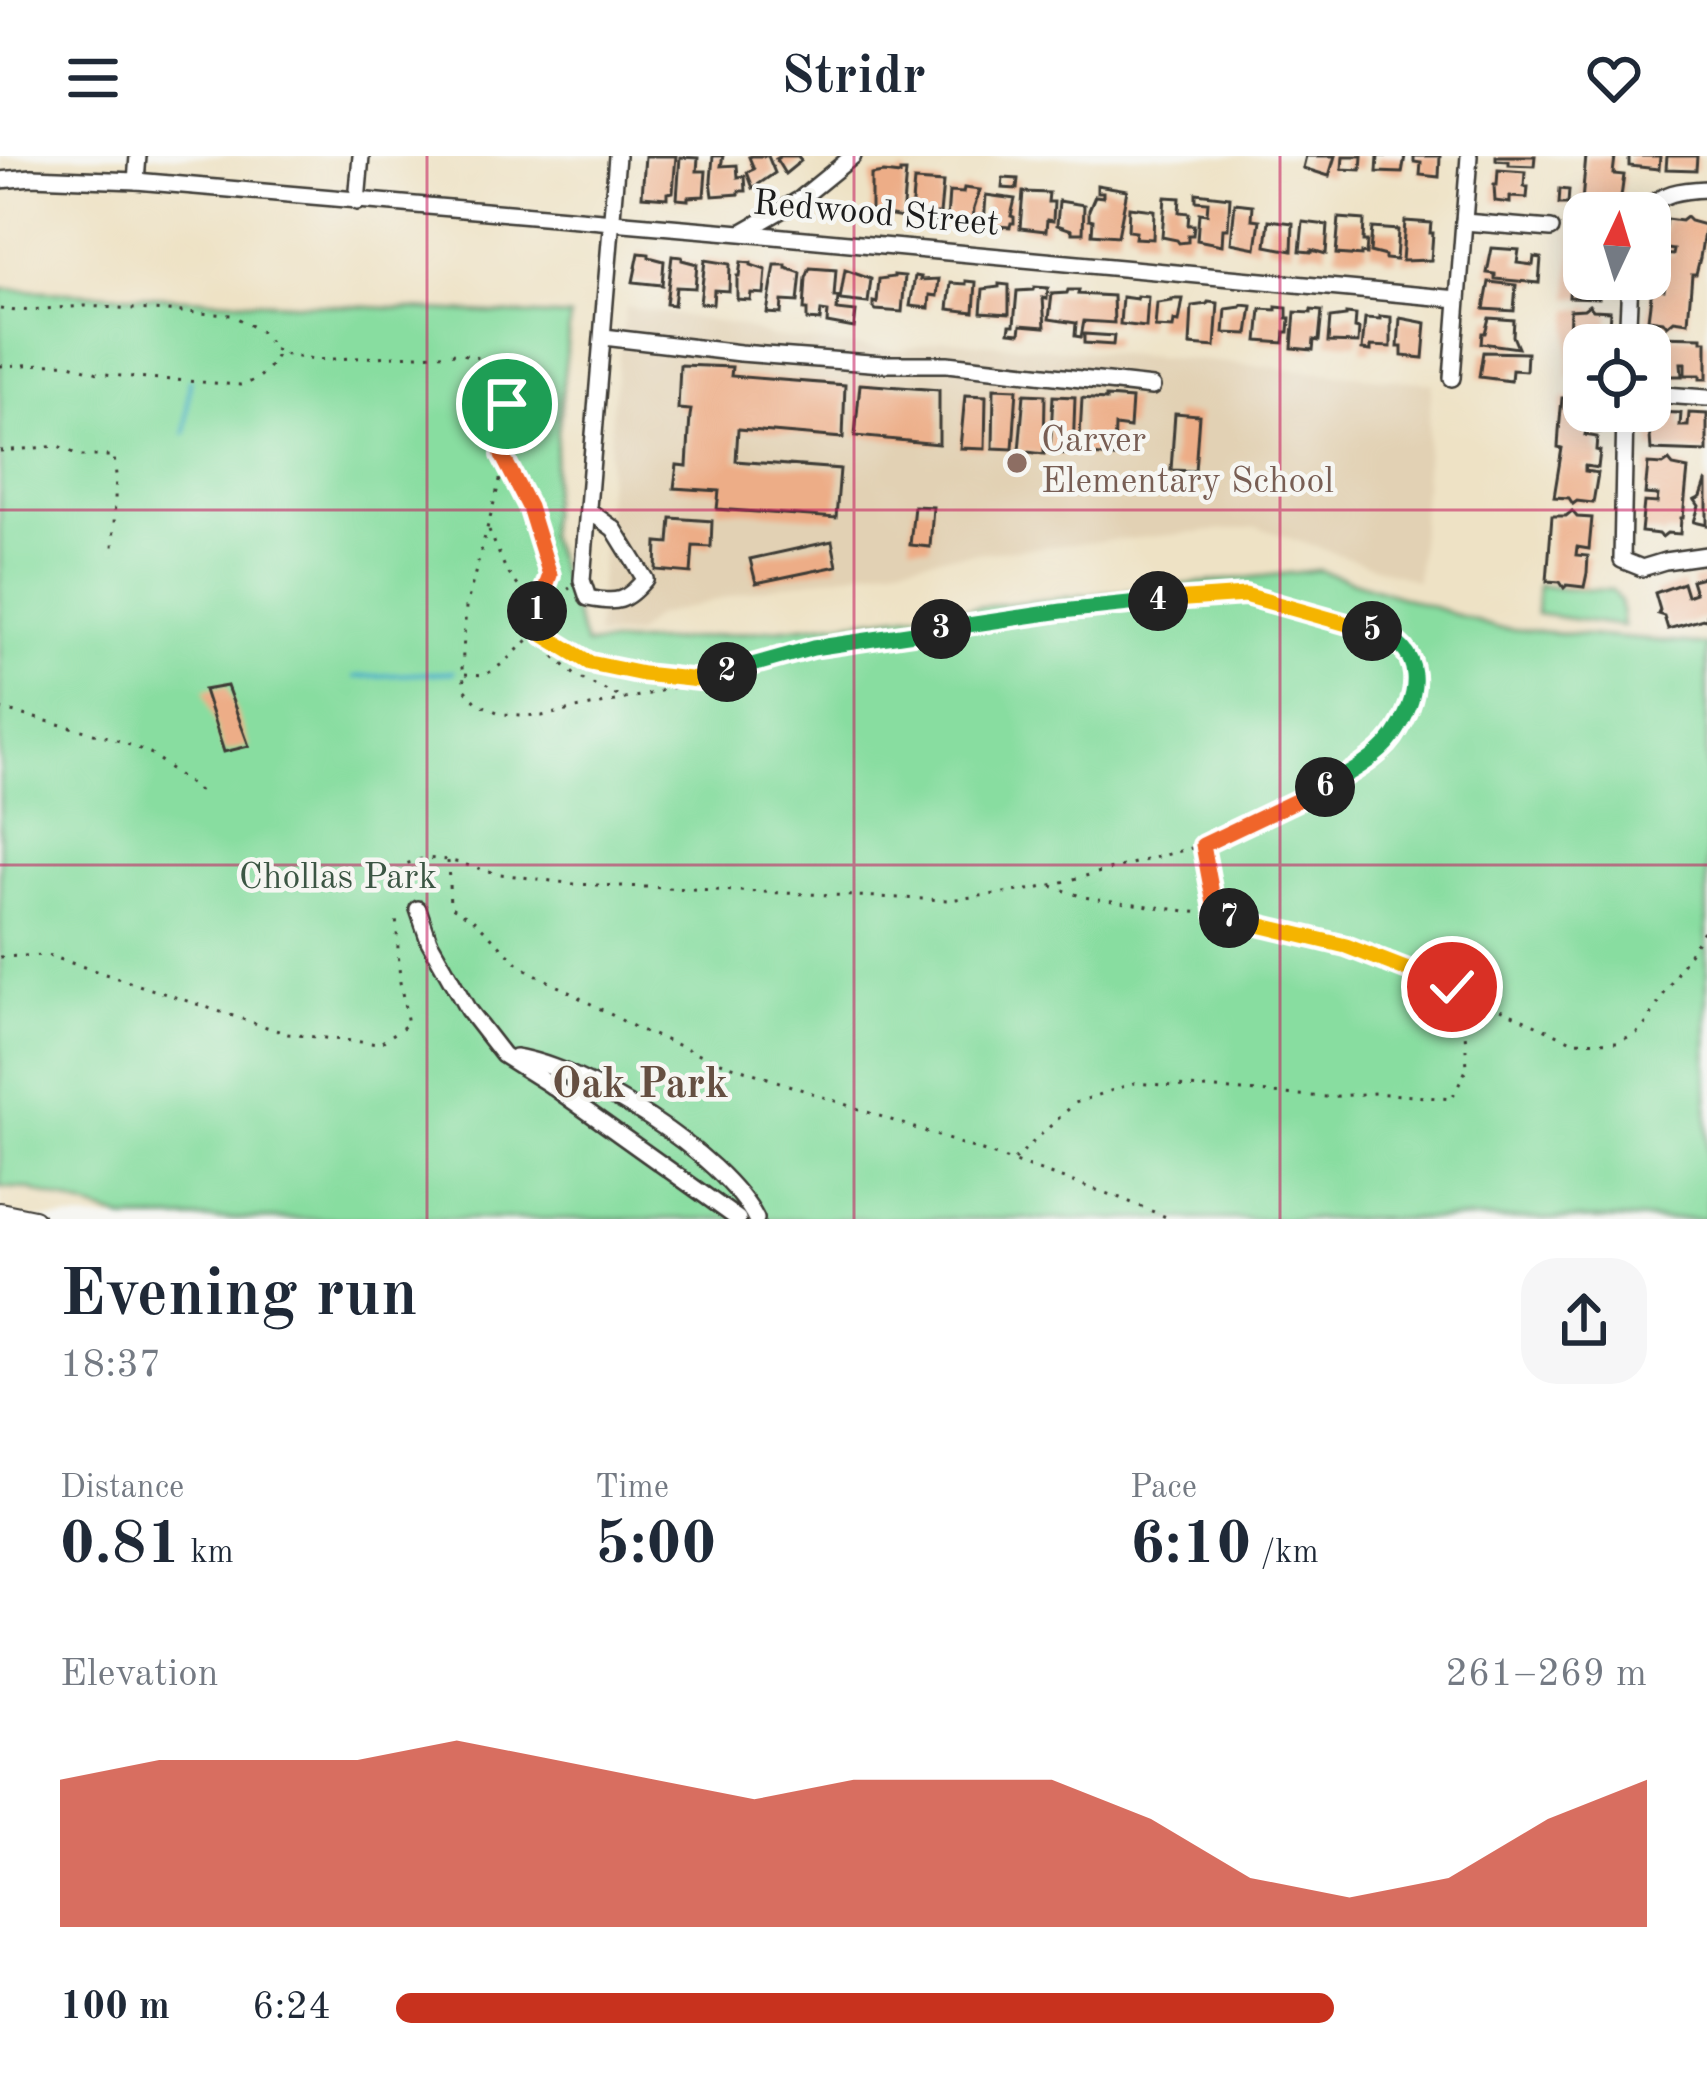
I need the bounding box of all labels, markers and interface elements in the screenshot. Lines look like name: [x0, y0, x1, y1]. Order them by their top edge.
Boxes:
icon: menu: [60, 45, 126, 111]
icon: heart: [1581, 45, 1647, 111]
text: Stridr: [781, 51, 926, 105]
street label: Redwood Street: [751, 186, 1001, 244]
north arrow: [1563, 192, 1671, 300]
map controls: [1563, 192, 1671, 432]
button: locate: [1563, 324, 1671, 432]
pin: [456, 353, 558, 455]
icon: arrive: [474, 371, 540, 437]
place label: Carver Elementary School: [1041, 424, 1334, 501]
marker: Carver Elementary School: [1004, 450, 1030, 476]
pin: 4: [1128, 571, 1188, 631]
pin: 1: [507, 581, 567, 641]
text: 4: [1148, 584, 1168, 617]
text: 1: [527, 594, 547, 627]
pin: 3: [911, 599, 971, 659]
pin: 5: [1342, 601, 1402, 661]
text: 3: [931, 612, 951, 645]
text: 5: [1362, 614, 1382, 647]
pin: 2: [697, 642, 757, 702]
text: 2: [717, 655, 737, 688]
pin: 6: [1295, 757, 1355, 817]
text: 6: [1315, 770, 1335, 803]
park label: Chollas Park: [239, 861, 437, 897]
pin: 7: [1199, 888, 1259, 948]
text: 7: [1219, 901, 1239, 934]
pin: [1401, 936, 1503, 1038]
icon: check: [1419, 954, 1485, 1020]
district label: Oak Park: [551, 1065, 729, 1107]
button: share: [1521, 1258, 1647, 1384]
text: Evening run: [60, 1264, 418, 1330]
text: 18:37: [60, 1346, 161, 1385]
text: Distance: [60, 1472, 184, 1505]
text: Time: [595, 1472, 669, 1505]
text: Pace: [1130, 1472, 1197, 1505]
text: 0.81: [60, 1516, 181, 1576]
text: 5:00: [595, 1516, 716, 1576]
text: 6:10: [1130, 1516, 1251, 1576]
text: km: [181, 1537, 234, 1570]
text: /km: [1251, 1537, 1319, 1570]
text: Elevation: [60, 1655, 219, 1694]
text: 261–269 m: [1445, 1655, 1647, 1694]
text: 100 m: [60, 1988, 170, 2027]
text: 6:24: [252, 1988, 331, 2027]

